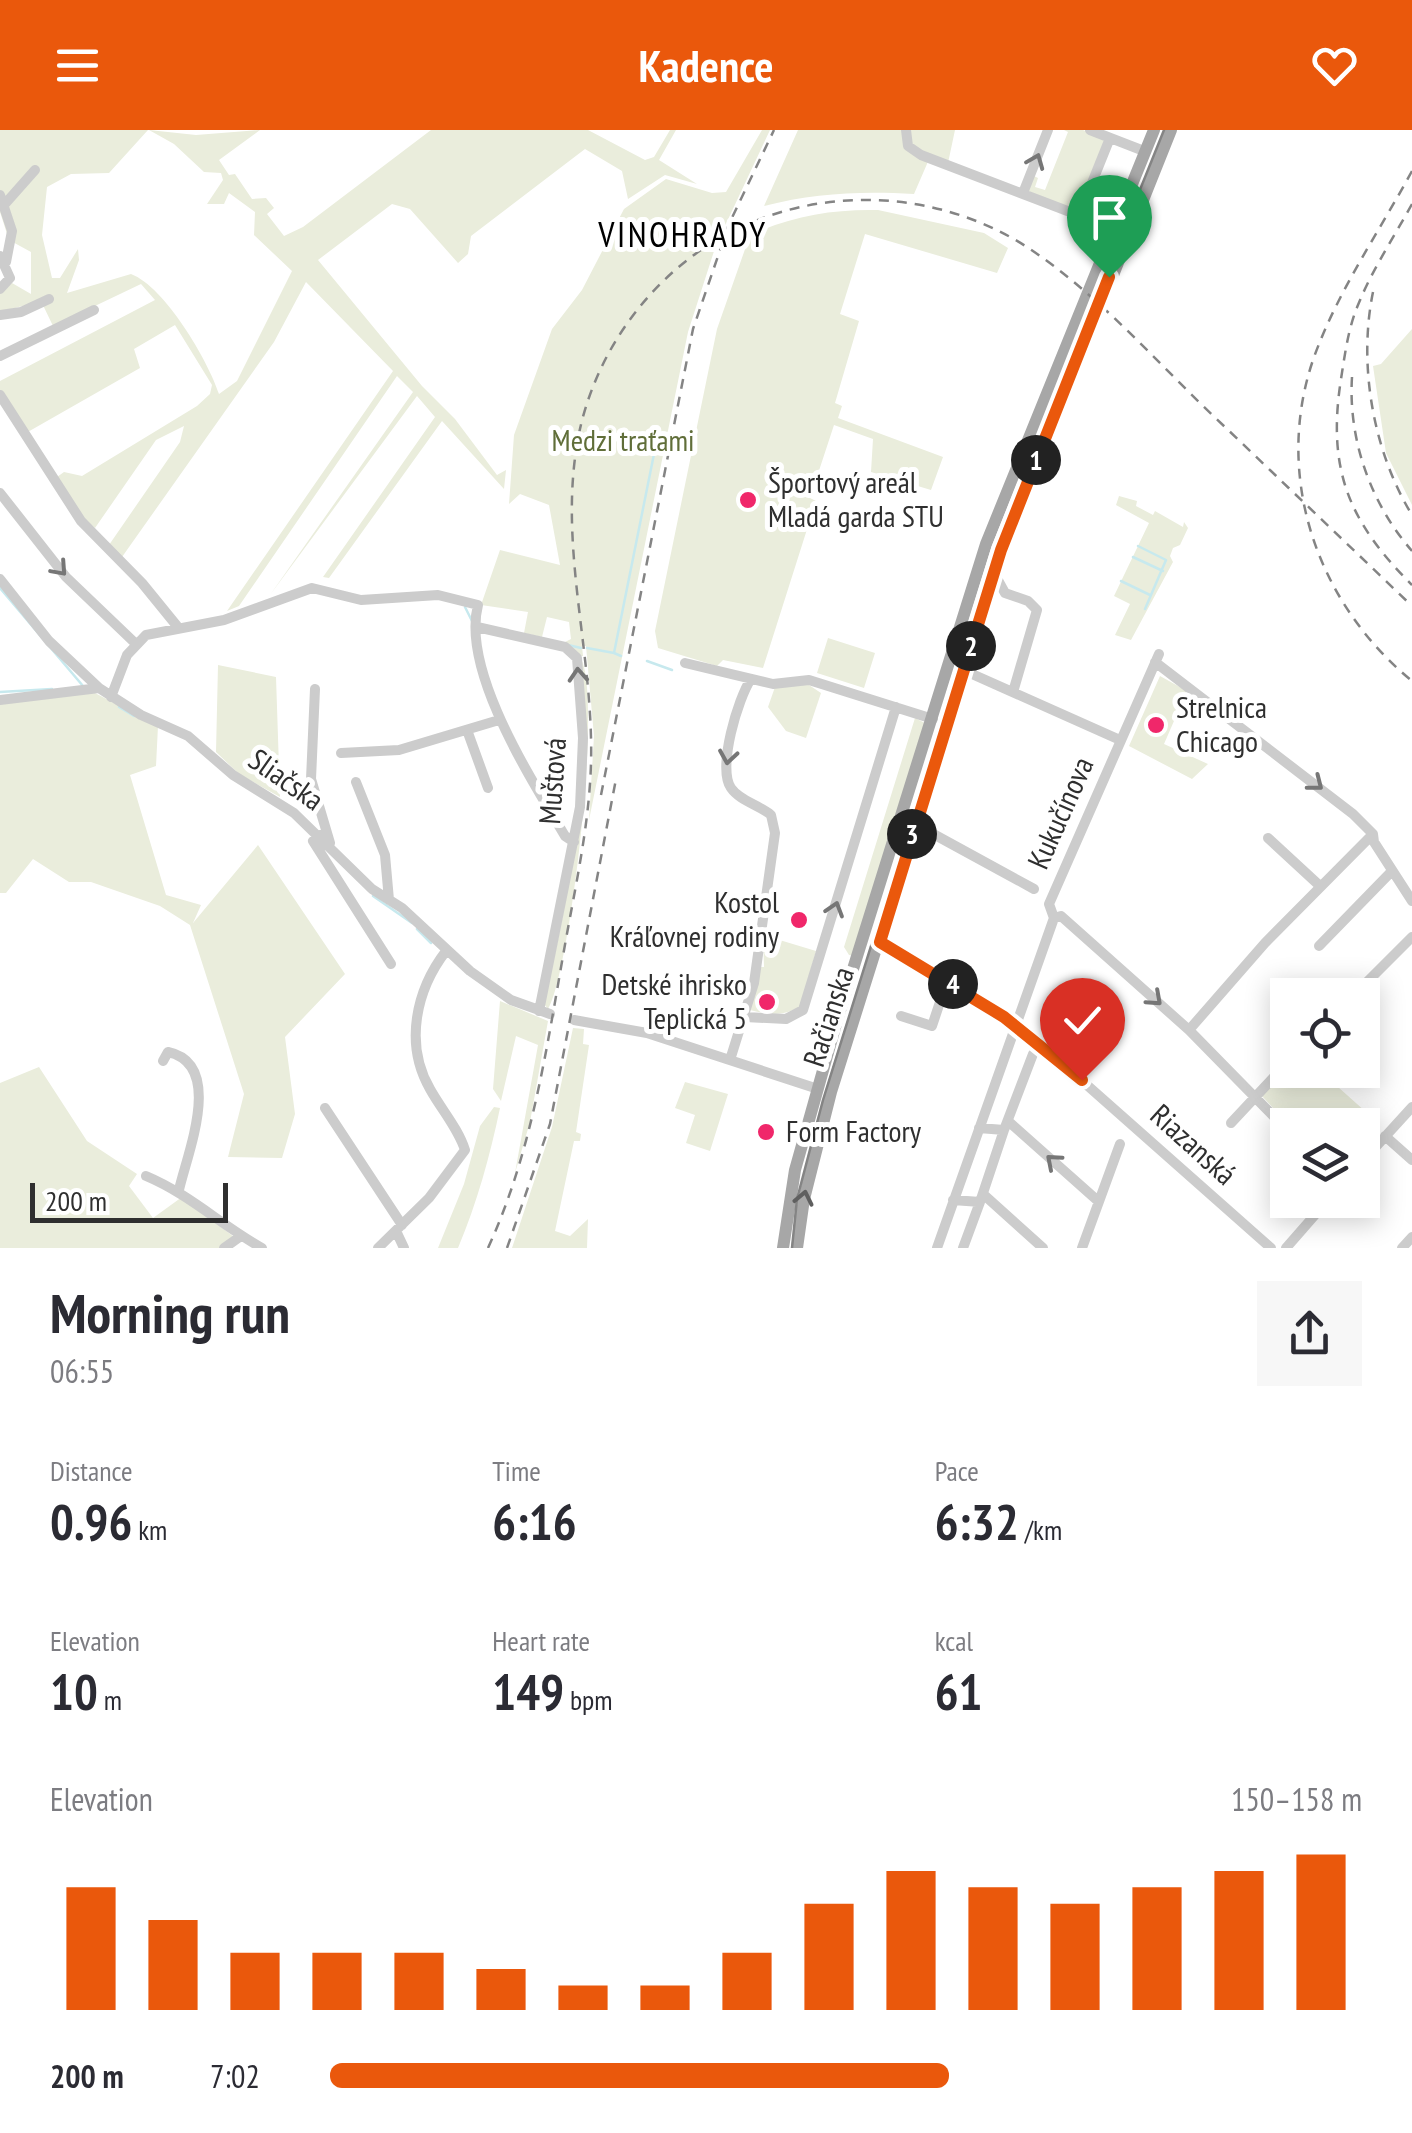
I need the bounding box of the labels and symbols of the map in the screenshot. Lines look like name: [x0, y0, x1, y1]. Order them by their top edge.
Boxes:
one-way arrow: [1024, 154, 1044, 171]
pin: [1067, 175, 1152, 278]
district label: VINOHRADY: [597, 211, 768, 257]
park label: Medzi traťami: [552, 420, 694, 459]
pin: 1: [1011, 435, 1061, 485]
place label: Športový areál Mladá garda STU: [768, 462, 944, 535]
marker: Športový areál Mladá garda STU: [737, 489, 759, 511]
one-way arrow: [48, 557, 66, 576]
pin: 2: [946, 621, 996, 671]
one-way arrow: [568, 666, 589, 682]
place label: Strelnica Chicago: [1176, 687, 1267, 760]
marker: Strelnica Chicago: [1145, 714, 1167, 736]
street label: Muštová: [529, 736, 574, 825]
street label: Sliačska: [242, 739, 332, 818]
one-way arrow: [718, 749, 739, 765]
street label: Kukučínova: [1018, 750, 1102, 874]
one-way arrow: [1305, 772, 1323, 790]
pin: 3: [887, 809, 937, 859]
place label: Kostol Kráľovnej rodiny: [610, 882, 780, 955]
one-way arrow: [823, 901, 844, 918]
marker: Kostol Kráľovnej rodiny: [788, 909, 810, 931]
pin: 4: [928, 959, 978, 1009]
street label: Račianska: [793, 962, 862, 1071]
place label: Detské ihrisko Teplická 5: [602, 964, 747, 1037]
pin: [1040, 978, 1125, 1081]
one-way arrow: [1143, 987, 1162, 1005]
marker: Detské ihrisko Teplická 5: [756, 991, 778, 1013]
street label: Riazanská: [1143, 1095, 1245, 1193]
place label: Form Factory: [786, 1111, 922, 1150]
marker: Form Factory: [755, 1121, 777, 1143]
one-way arrow: [1046, 1155, 1065, 1173]
scale bar: [30, 1178, 228, 1222]
one-way arrow: [792, 1190, 813, 1207]

